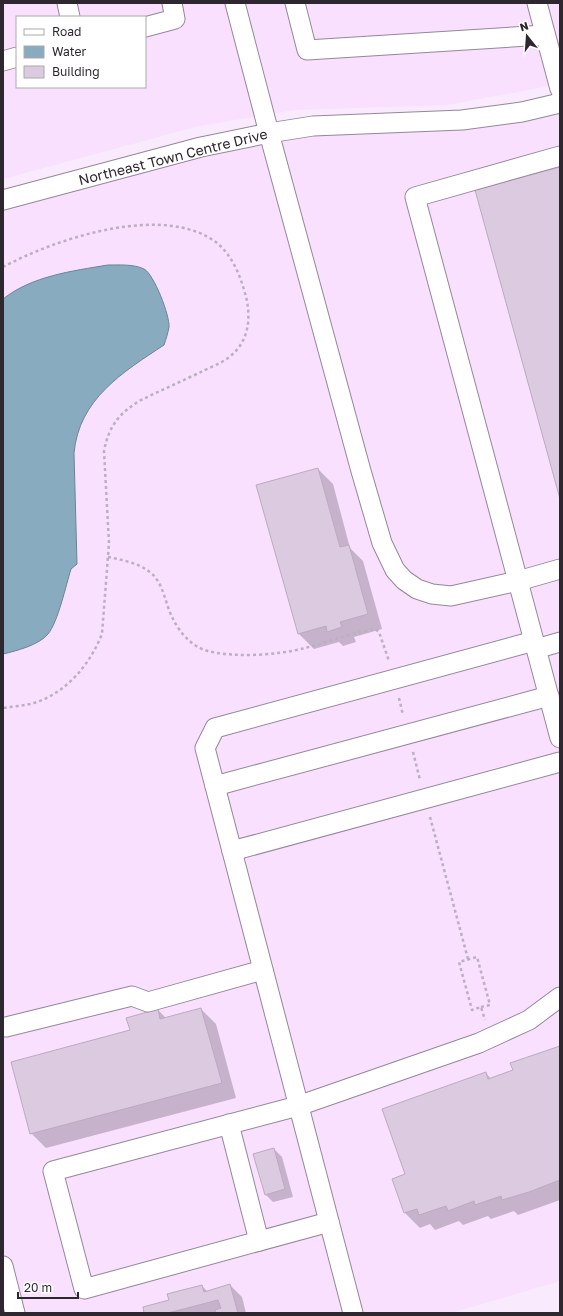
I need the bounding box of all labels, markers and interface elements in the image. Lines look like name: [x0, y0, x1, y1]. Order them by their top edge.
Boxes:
legend: [16, 16, 146, 88]
north arrow: [507, 16, 547, 56]
text: N: [518, 19, 530, 33]
text: Road: [52, 24, 81, 39]
text: Water: [52, 44, 86, 59]
text: Building: [52, 64, 100, 79]
street label: Northeast Town Centre Drive: [77, 125, 269, 188]
scale bar: [18, 1274, 78, 1300]
text: 20 m: [24, 1280, 52, 1295]

